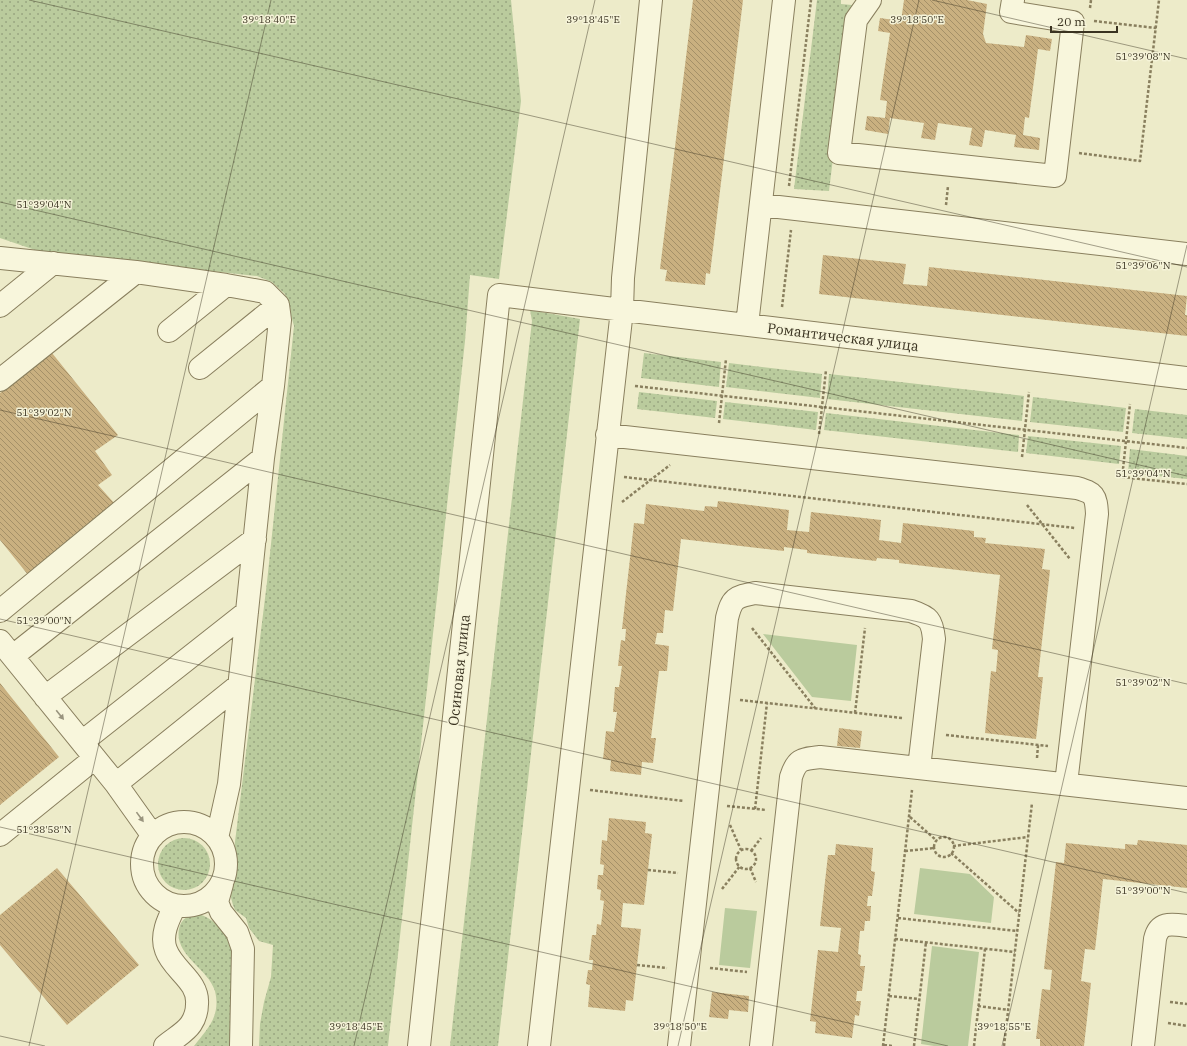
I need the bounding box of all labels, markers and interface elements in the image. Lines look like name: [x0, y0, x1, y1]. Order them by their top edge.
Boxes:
scale bar: [1051, 8, 1117, 34]
text: 39°18'40"E: [242, 13, 296, 26]
text: 39°18'45"E: [566, 13, 620, 26]
text: 39°18'50"E: [890, 13, 944, 26]
text: 20 m: [1057, 14, 1086, 29]
text: 51°39'08"N: [1116, 50, 1171, 63]
text: 51°39'04"N: [17, 198, 72, 211]
text: 51°39'06"N: [1116, 259, 1171, 272]
street label: Романтическая улица: [766, 319, 920, 355]
text: 51°39'02"N: [17, 406, 72, 419]
text: 51°39'04"N: [1116, 467, 1171, 480]
street label: Осиновая улица: [444, 613, 474, 727]
text: 51°39'00"N: [17, 614, 72, 627]
text: 51°39'02"N: [1116, 676, 1171, 689]
one-way arrow: [56, 709, 64, 720]
one-way arrow: [136, 812, 144, 823]
text: 51°38'58"N: [17, 823, 72, 836]
text: 51°39'00"N: [1116, 884, 1171, 897]
text: 39°18'45"E: [329, 1020, 383, 1033]
text: 39°18'50"E: [653, 1020, 707, 1033]
text: 39°18'55"E: [977, 1020, 1031, 1033]

